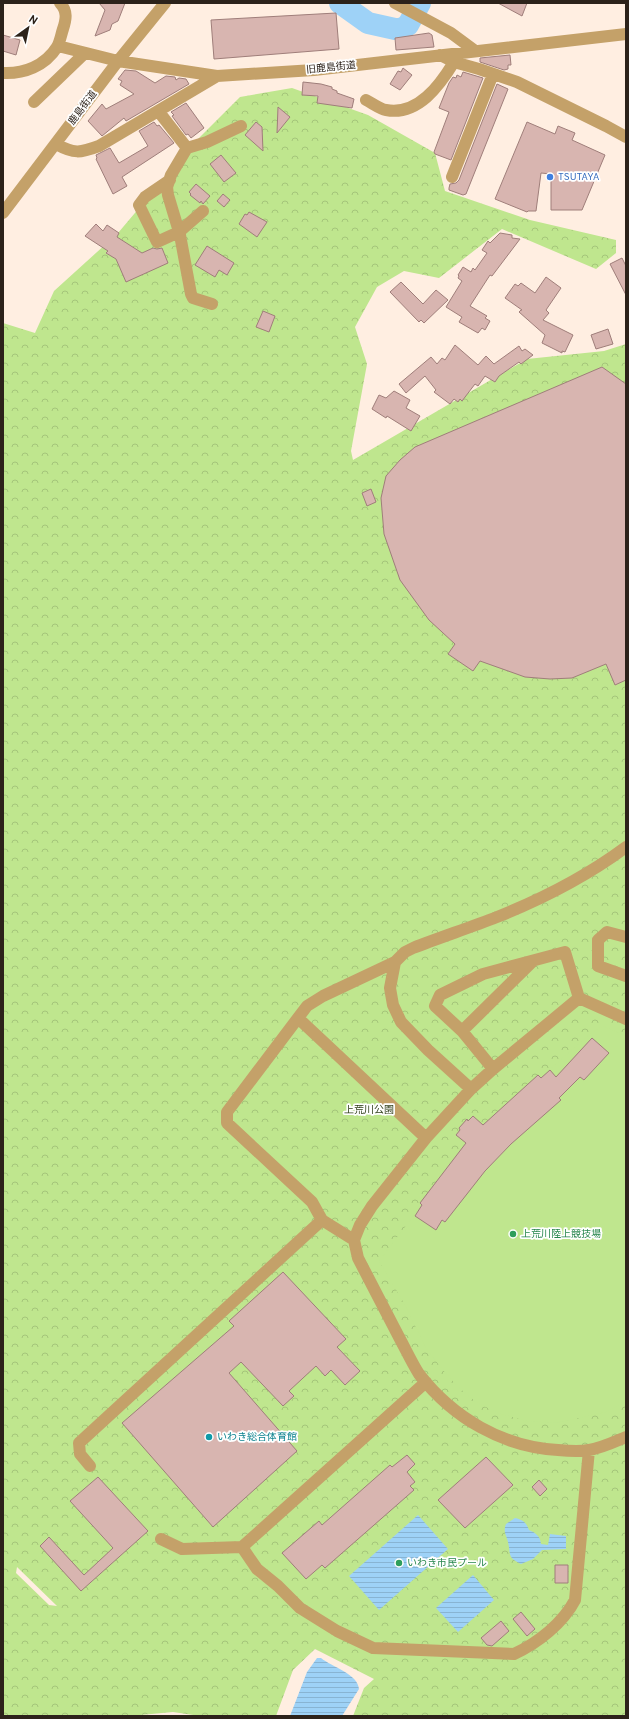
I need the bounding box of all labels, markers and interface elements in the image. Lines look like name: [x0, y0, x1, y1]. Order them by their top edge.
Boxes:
north arrow: [8, 8, 48, 48]
text: N: [26, 12, 40, 28]
street label: 旧鹿島街道: [305, 59, 357, 77]
street label: 鹿島街道: [66, 88, 100, 128]
place label: TSUTAYA: [558, 171, 600, 184]
marker: TSUTAYA: [545, 172, 555, 182]
park label: 上荒川公園: [344, 1104, 394, 1117]
place label: 上荒川陸上競技場: [521, 1228, 601, 1241]
marker: 上荒川陸上競技場: [508, 1229, 518, 1239]
place label: いわき総合体育館: [217, 1431, 297, 1444]
marker: いわき総合体育館: [204, 1432, 214, 1442]
place label: いわき市民プール: [407, 1557, 487, 1570]
marker: いわき市民プール: [394, 1558, 404, 1568]

